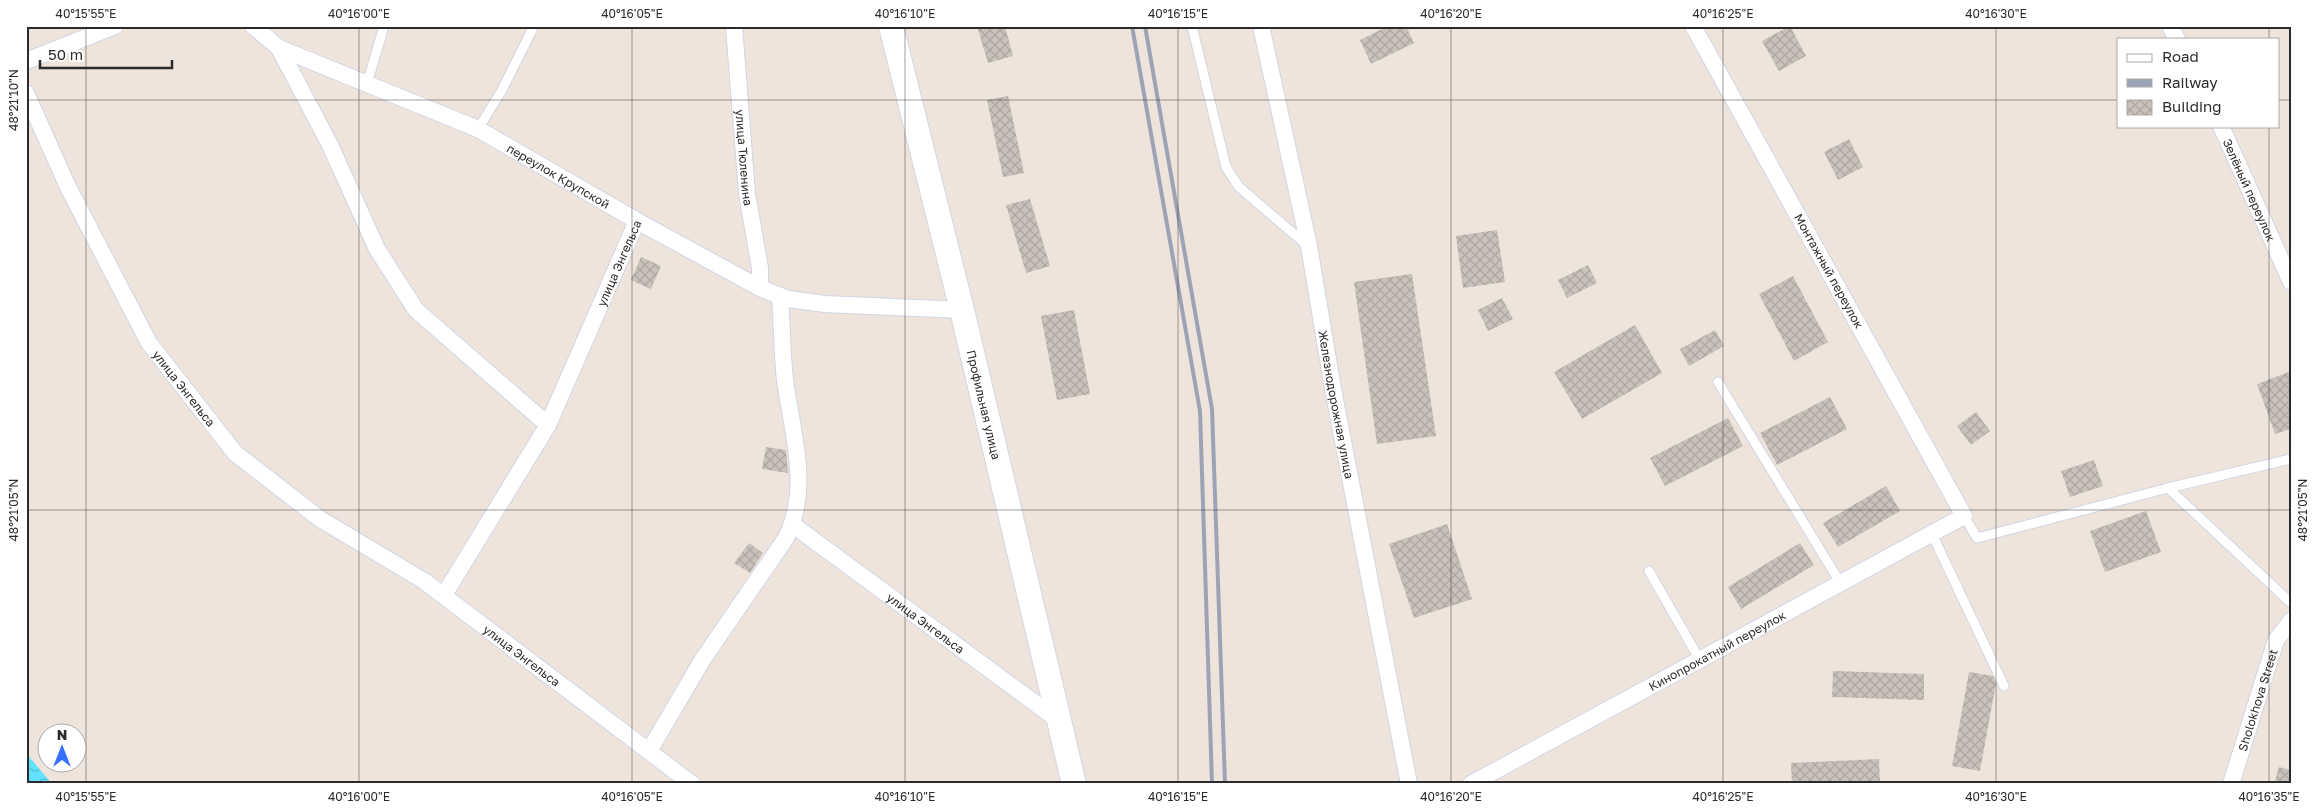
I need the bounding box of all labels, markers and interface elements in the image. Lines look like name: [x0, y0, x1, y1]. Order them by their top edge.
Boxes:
text: 40°15'55"E: [56, 6, 116, 21]
text: 40°16'00"E: [328, 6, 390, 21]
text: 40°16'05"E: [601, 6, 663, 21]
text: 40°16'10"E: [875, 6, 935, 21]
text: 40°16'15"E: [1148, 6, 1208, 21]
text: 40°16'20"E: [1420, 6, 1482, 21]
text: 40°16'25"E: [1692, 6, 1754, 21]
text: 40°16'30"E: [1965, 6, 2027, 21]
scale bar: [40, 38, 172, 70]
legend: [2117, 38, 2280, 128]
text: 50 m: [48, 45, 83, 63]
text: Road: [2162, 47, 2199, 65]
text: 48°21'10"N: [6, 69, 21, 131]
text: Railway: [2162, 73, 2218, 91]
text: Building: [2162, 97, 2222, 115]
street label: улица Тюленина: [733, 109, 756, 207]
street label: Зелёный переулок: [2220, 136, 2279, 244]
street label: переулок Крупской: [505, 140, 613, 211]
street label: Монтажный переулок: [1791, 211, 1867, 331]
street label: улица Энгельса: [593, 218, 644, 309]
street label: Железнодорожная улица: [1316, 329, 1358, 480]
street label: улица Энгельса: [150, 347, 219, 429]
street label: Профильная улица: [964, 348, 1005, 461]
text: 48°21'05"N: [6, 479, 21, 541]
text: 48°21'05"N: [2295, 479, 2310, 541]
street label: улица Энгельса: [884, 589, 968, 656]
street label: Кинопрокатный переулок: [1646, 607, 1788, 694]
street label: улица Энгельса: [481, 621, 563, 689]
street label: Sholokhova Street: [2234, 647, 2280, 753]
north arrow: [38, 722, 88, 772]
text: N: [57, 726, 67, 743]
text: 40°15'55"E: [56, 789, 116, 804]
text: 40°16'00"E: [328, 789, 390, 804]
text: 40°16'05"E: [601, 789, 663, 804]
text: 40°16'10"E: [875, 789, 935, 804]
text: 40°16'15"E: [1148, 789, 1208, 804]
text: 40°16'20"E: [1420, 789, 1482, 804]
text: 40°16'25"E: [1692, 789, 1754, 804]
text: 40°16'30"E: [1965, 789, 2027, 804]
text: 40°16'35"E: [2238, 789, 2300, 804]

